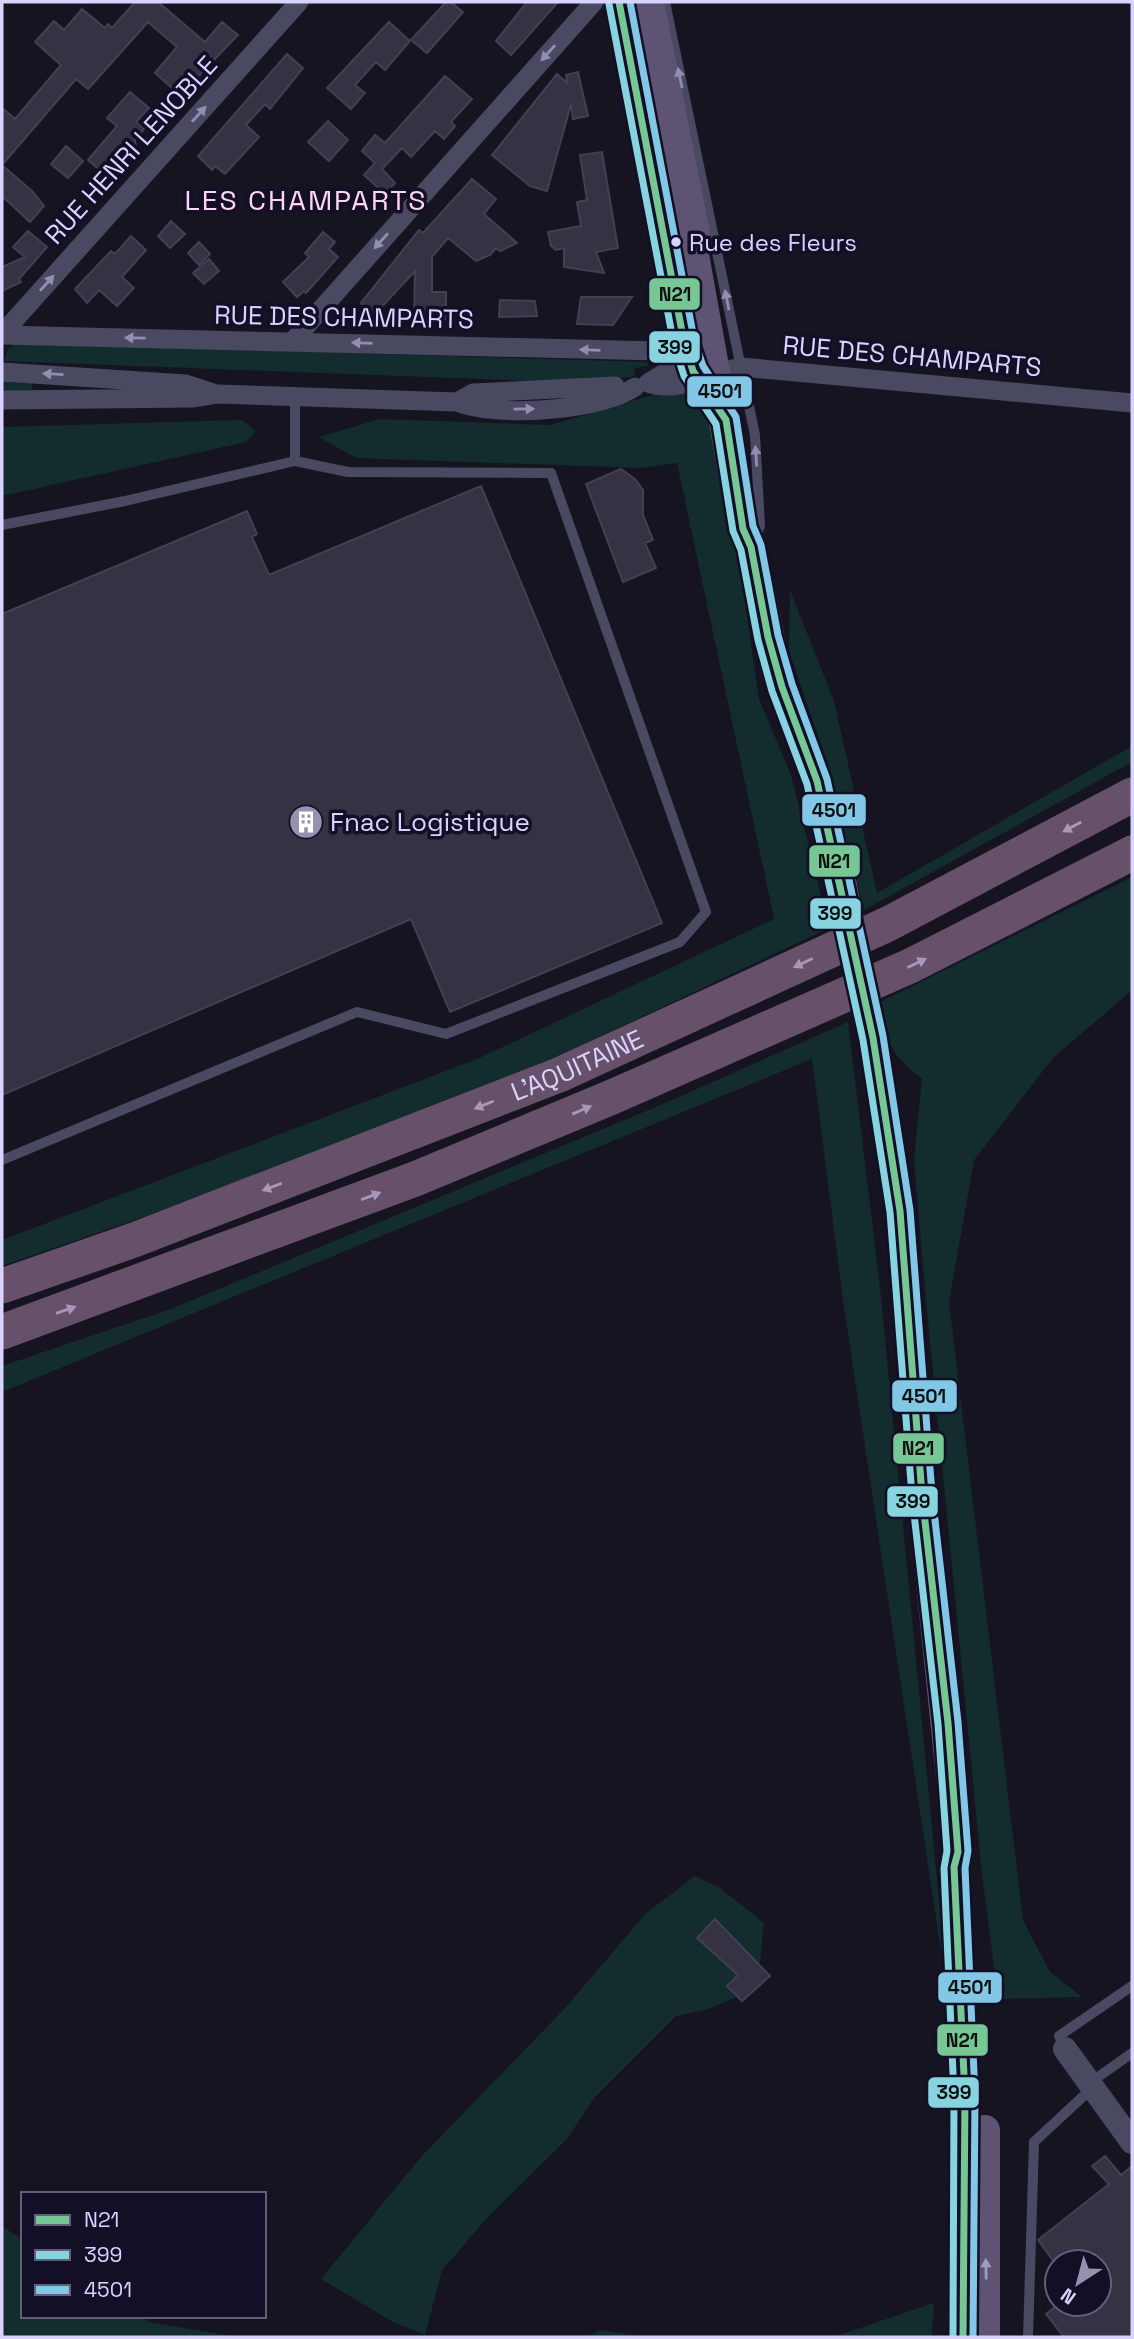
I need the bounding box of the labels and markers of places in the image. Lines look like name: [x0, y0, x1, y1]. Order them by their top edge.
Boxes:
place label: Rue des Fleurs: [689, 227, 857, 258]
marker: Rue des Fleurs: [669, 235, 683, 249]
building icon: Fnac Logistique: [287, 803, 325, 841]
place label: Fnac Logistique: [330, 805, 530, 839]

